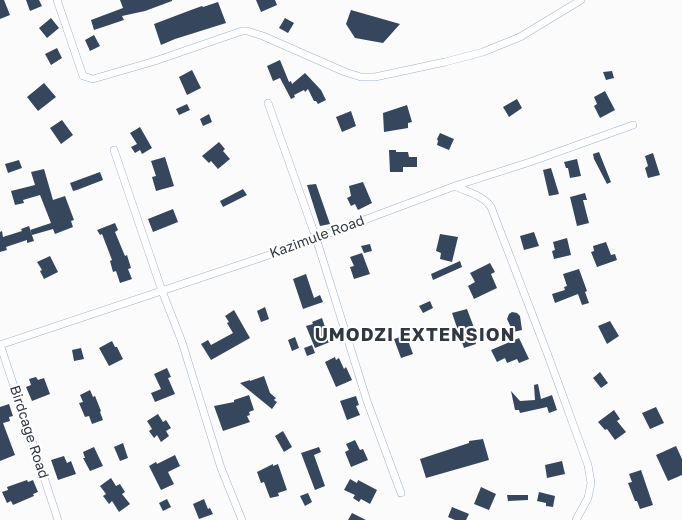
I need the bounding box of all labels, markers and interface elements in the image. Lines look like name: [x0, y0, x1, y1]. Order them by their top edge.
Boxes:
street label: Kazimule Road: [267, 212, 367, 262]
district label: UMODZI EXTENSION: [315, 324, 515, 346]
street label: Birdcage Road: [6, 383, 52, 481]

